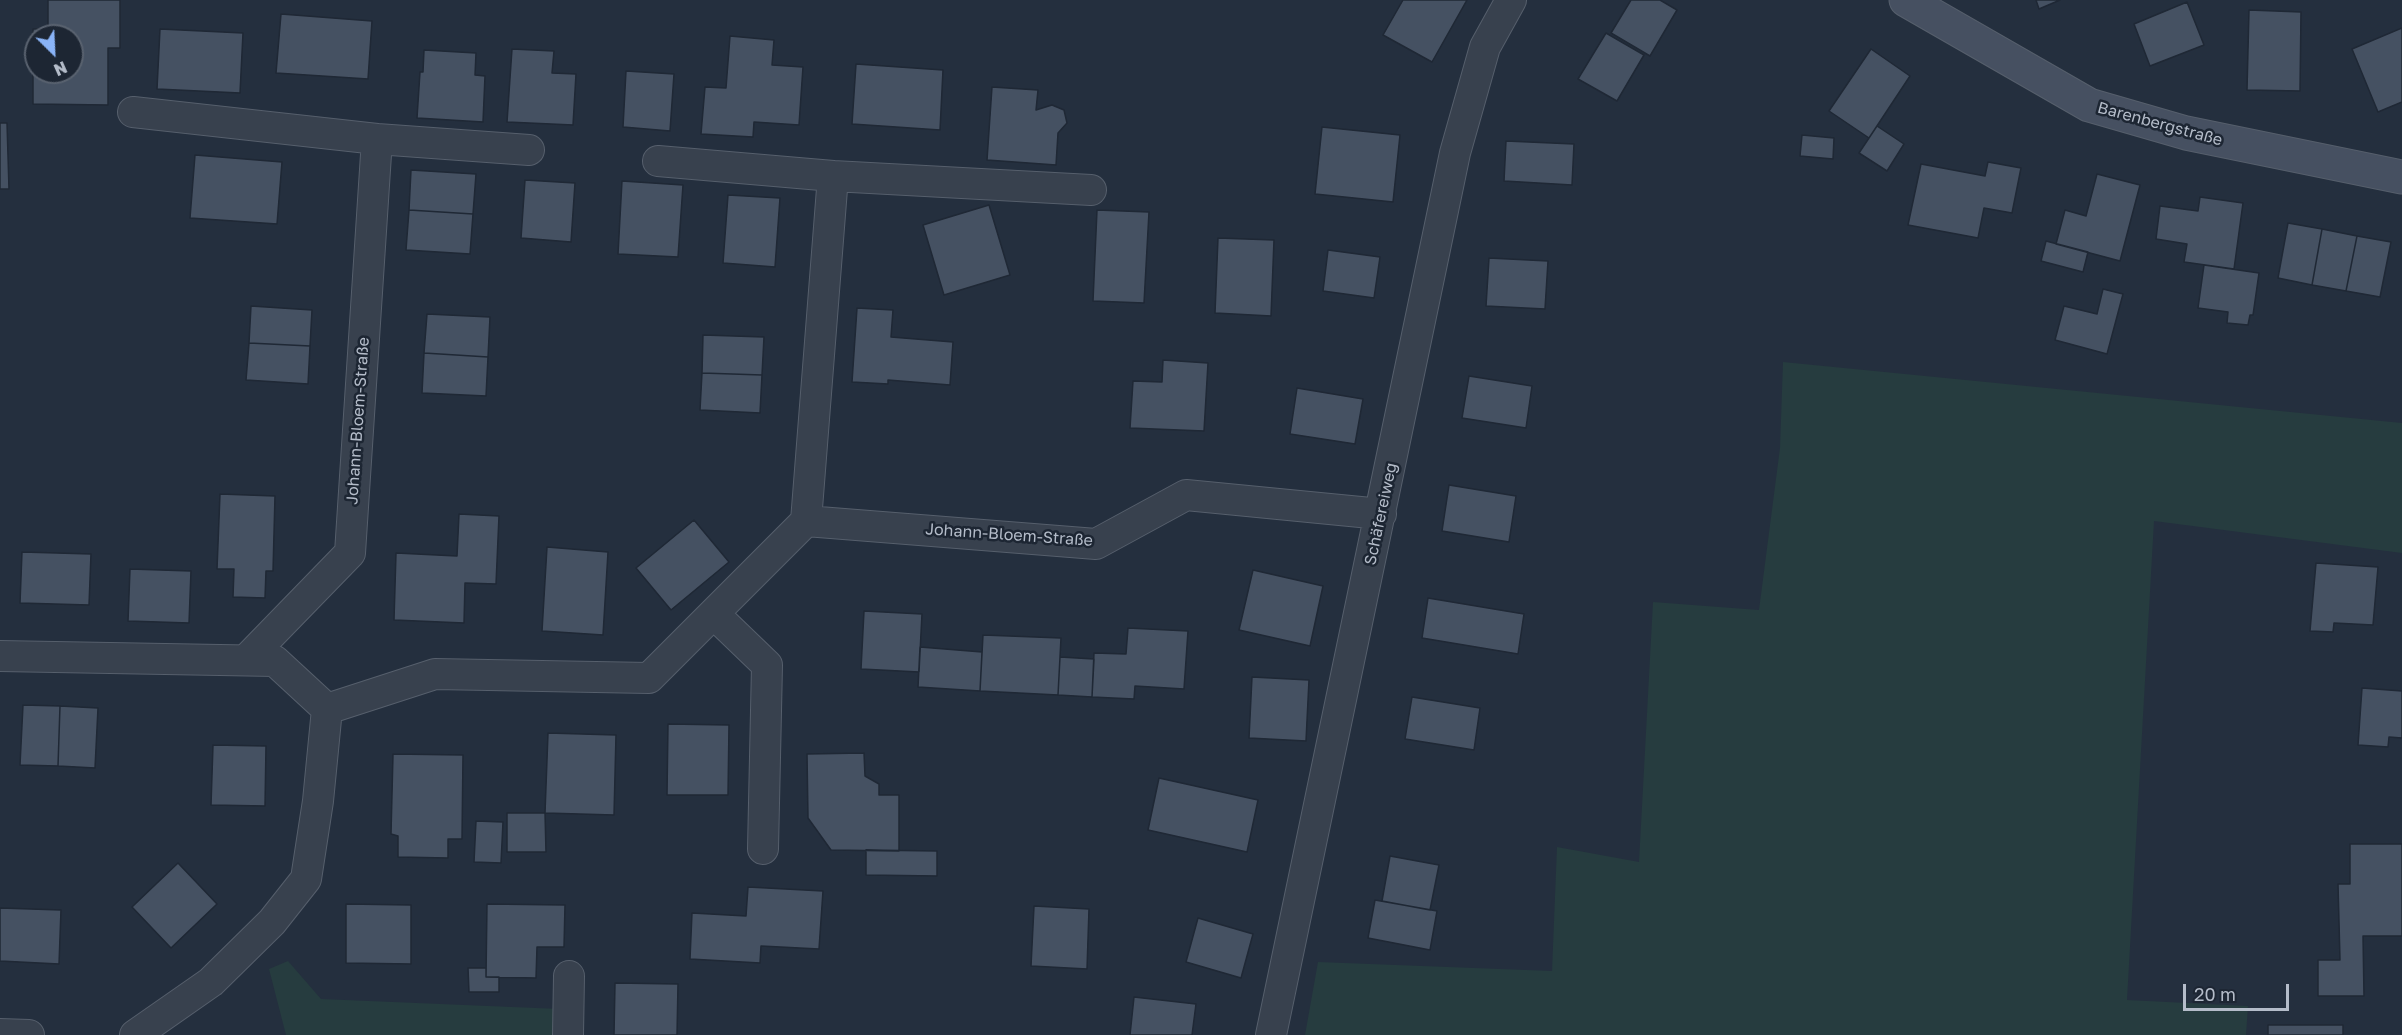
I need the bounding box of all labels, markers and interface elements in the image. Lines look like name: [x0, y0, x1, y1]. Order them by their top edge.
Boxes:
north arrow: [24, 24, 84, 84]
text: N: [51, 57, 70, 80]
street label: Barenbergstraße: [2095, 98, 2225, 150]
street label: Johann-Bloem-Straße: [343, 337, 373, 505]
street label: Schäfereiweg: [1361, 461, 1401, 567]
street label: Johann-Bloem-Straße: [925, 520, 1093, 550]
scale bar: [2186, 972, 2292, 1010]
text: 20 m: [2194, 983, 2236, 1005]

